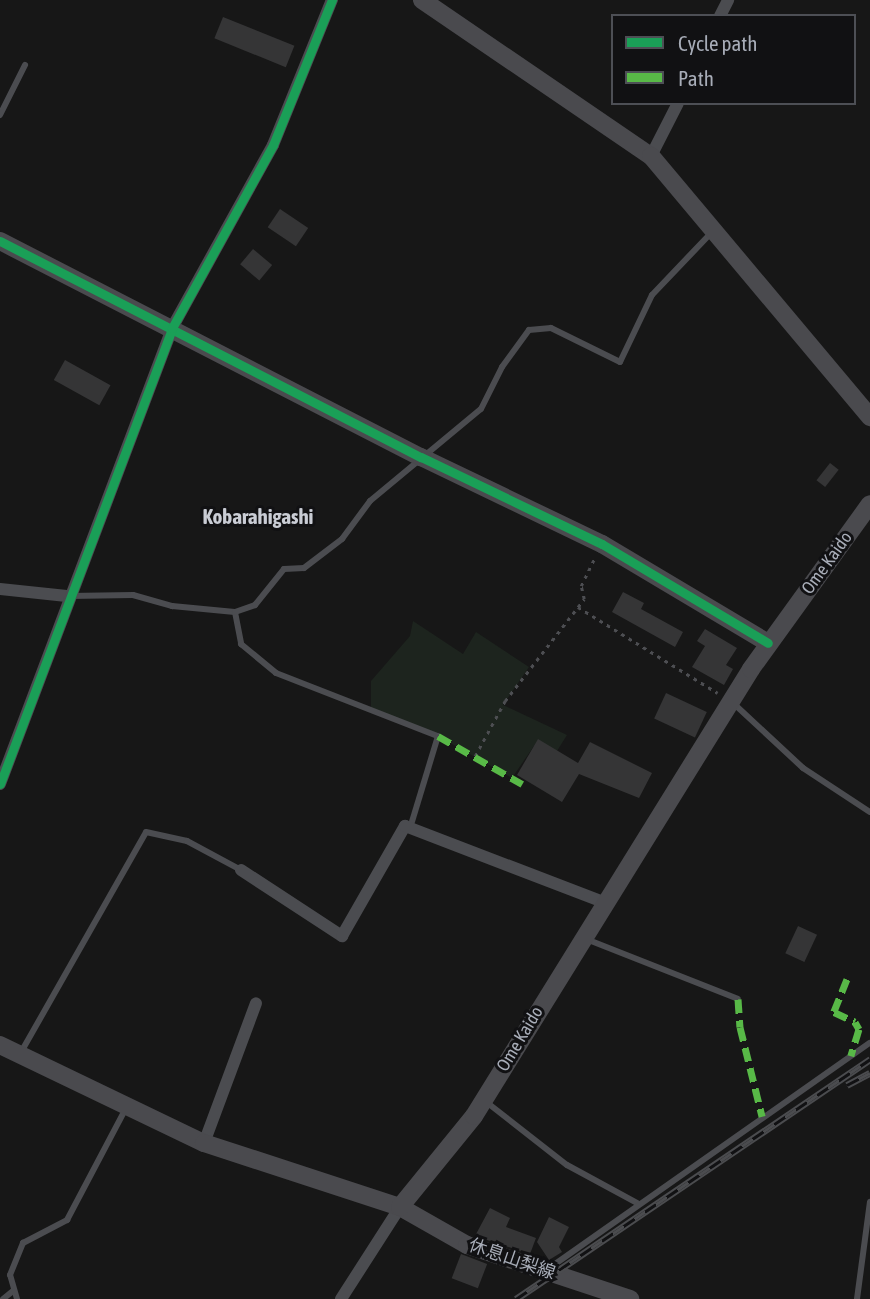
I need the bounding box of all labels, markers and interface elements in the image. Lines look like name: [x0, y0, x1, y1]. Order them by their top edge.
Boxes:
legend: [611, 14, 856, 105]
text: Cycle path: [678, 31, 757, 55]
text: Path: [678, 66, 714, 90]
district label: Kobarahigashi: [203, 503, 313, 529]
street label: Ome Kaido: [797, 527, 857, 599]
street label: Ome Kaido: [492, 1003, 548, 1075]
street label: 休息山梨線: [466, 1234, 558, 1284]

